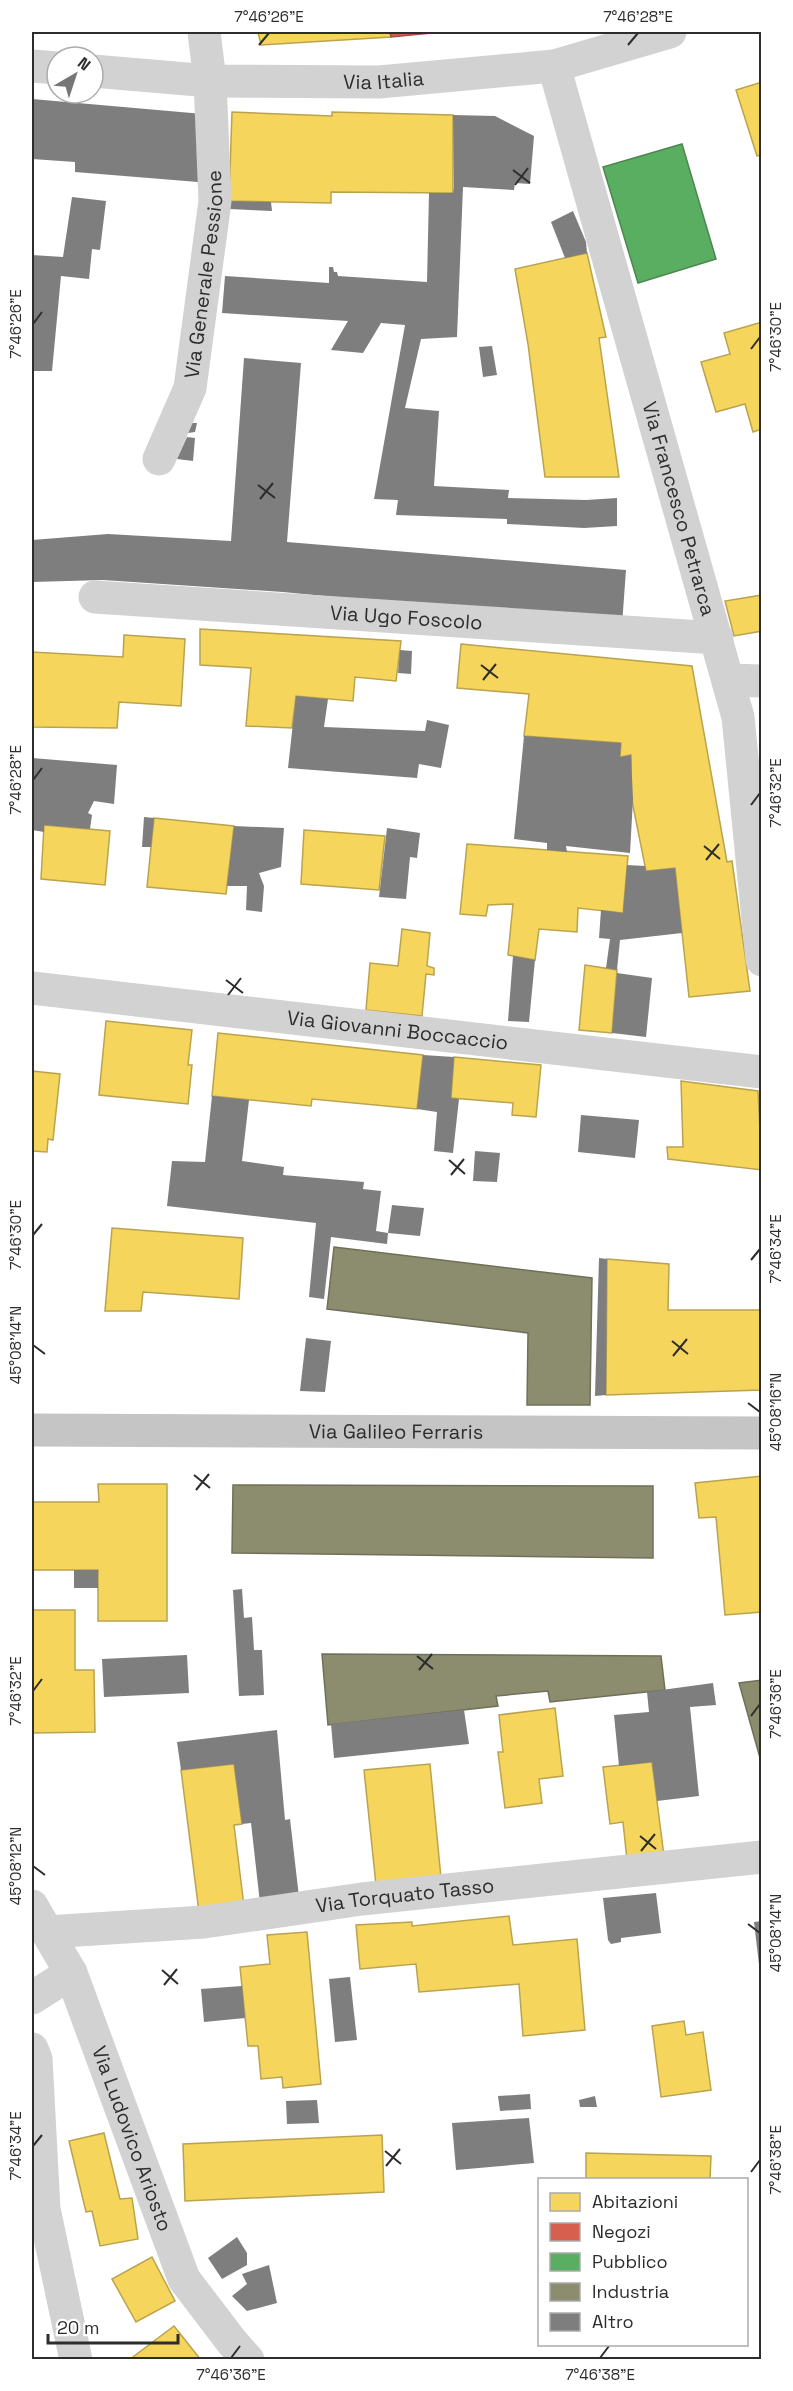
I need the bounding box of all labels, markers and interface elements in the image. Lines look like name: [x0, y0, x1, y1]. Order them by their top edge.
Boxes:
text: 7°46'26"E: [234, 7, 304, 26]
text: 7°46'28"E: [603, 7, 673, 26]
north arrow: [45, 45, 105, 105]
text: N: [73, 52, 95, 75]
street label: Via Italia: [343, 65, 425, 95]
street label: Via Generale Pessione: [178, 170, 228, 380]
text: 7°46'26"E: [6, 289, 25, 359]
text: 7°46'30"E: [766, 302, 785, 372]
street label: Via Francesco Petrarca: [637, 399, 722, 619]
street label: Via Ugo Foscolo: [329, 600, 483, 636]
text: 7°46'28"E: [6, 745, 25, 815]
text: 7°46'32"E: [766, 758, 785, 828]
street label: Via Giovanni Boccaccio: [286, 1004, 510, 1056]
text: 7°46'30"E: [6, 1200, 25, 1270]
text: 7°46'34"E: [766, 1214, 785, 1284]
text: 45°08'14"N: [6, 1306, 25, 1384]
text: 45°08'16"N: [766, 1373, 785, 1451]
street label: Via Galileo Ferraris: [309, 1418, 483, 1445]
text: 7°46'32"E: [6, 1656, 25, 1726]
text: 7°46'36"E: [766, 1669, 785, 1739]
text: 45°08'12"N: [6, 1827, 25, 1905]
street label: Via Torquato Tasso: [314, 1872, 495, 1919]
text: 45°08'14"N: [766, 1894, 785, 1972]
street label: Via Ludovico Ariosto: [86, 2042, 178, 2235]
text: 7°46'34"E: [6, 2111, 25, 2181]
text: 7°46'38"E: [766, 2125, 785, 2195]
legend: [538, 2178, 748, 2346]
text: Abitazioni: [592, 2190, 678, 2213]
text: Negozi: [592, 2220, 651, 2243]
text: Pubblico: [592, 2250, 668, 2273]
text: Industria: [592, 2280, 669, 2303]
scale bar: [48, 2307, 178, 2345]
text: Altro: [592, 2310, 634, 2333]
text: 20 m: [57, 2316, 100, 2339]
text: 7°46'36"E: [196, 2365, 266, 2384]
text: 7°46'38"E: [565, 2365, 635, 2384]

